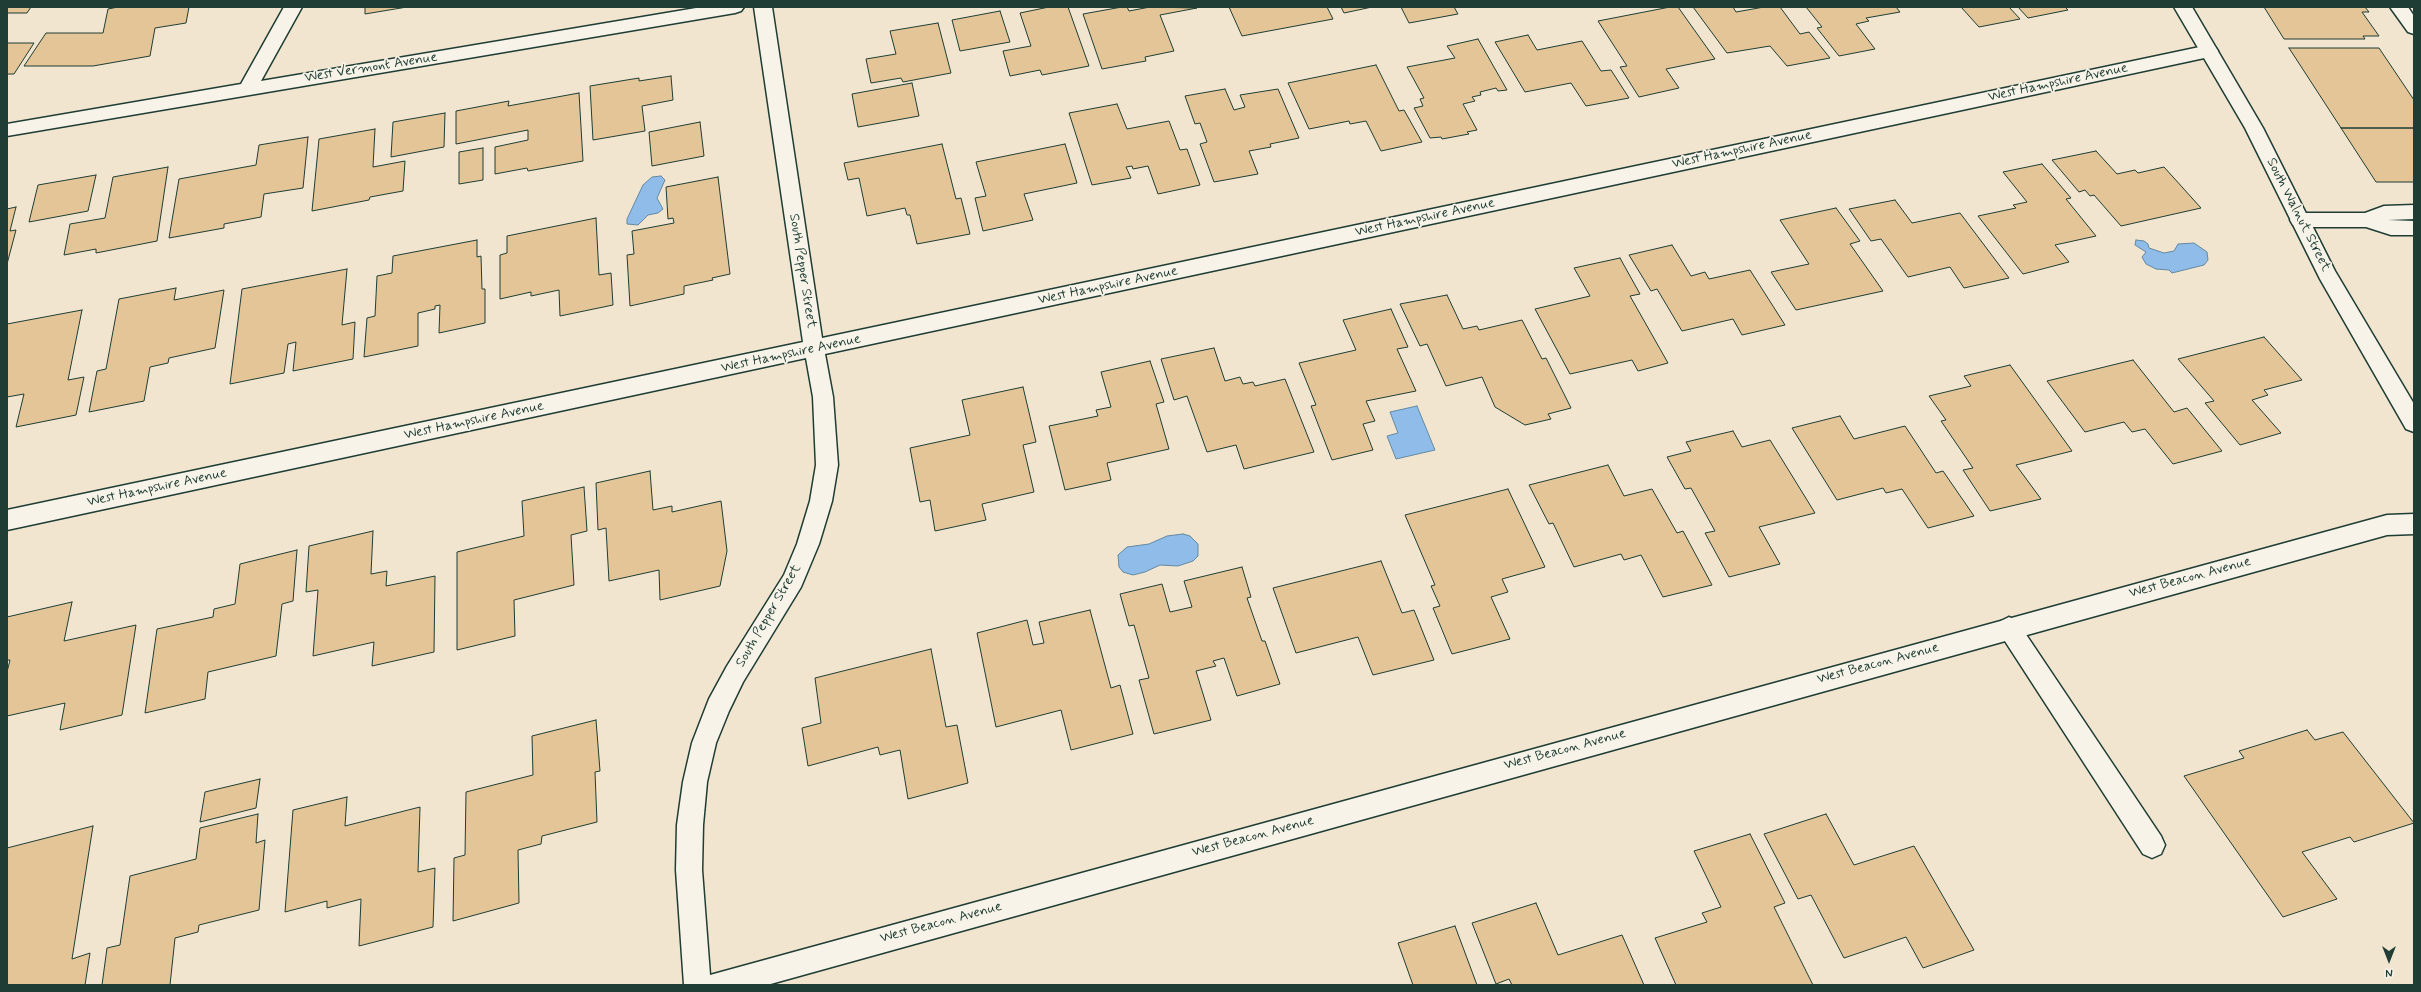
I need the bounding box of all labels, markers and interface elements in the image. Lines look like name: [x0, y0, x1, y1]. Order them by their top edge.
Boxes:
street label: West Vermont Avenue: [303, 49, 439, 87]
street label: West Hampshire Avenue: [1987, 60, 2129, 106]
street label: West Hampshire Avenue: [1671, 127, 1813, 173]
street label: South Walnut Street: [2262, 155, 2334, 275]
street label: West Hampshire Avenue: [1354, 195, 1496, 241]
street label: South Pepper Street: [785, 212, 819, 330]
street label: West Hampshire Avenue: [1037, 263, 1179, 309]
street label: West Hampshire Avenue: [720, 331, 862, 377]
street label: West Hampshire Avenue: [403, 398, 545, 444]
street label: West Hampshire Avenue: [86, 465, 228, 511]
street label: West Beacon Avenue: [2127, 554, 2253, 602]
street label: South Pepper Street: [733, 562, 805, 670]
street label: West Beacon Avenue: [1815, 640, 1941, 688]
street label: West Beacon Avenue: [1502, 726, 1628, 774]
street label: West Beacon Avenue: [1190, 813, 1316, 861]
street label: West Beacon Avenue: [878, 899, 1004, 947]
north arrow: [2369, 940, 2409, 980]
text: N: [2385, 965, 2393, 979]

